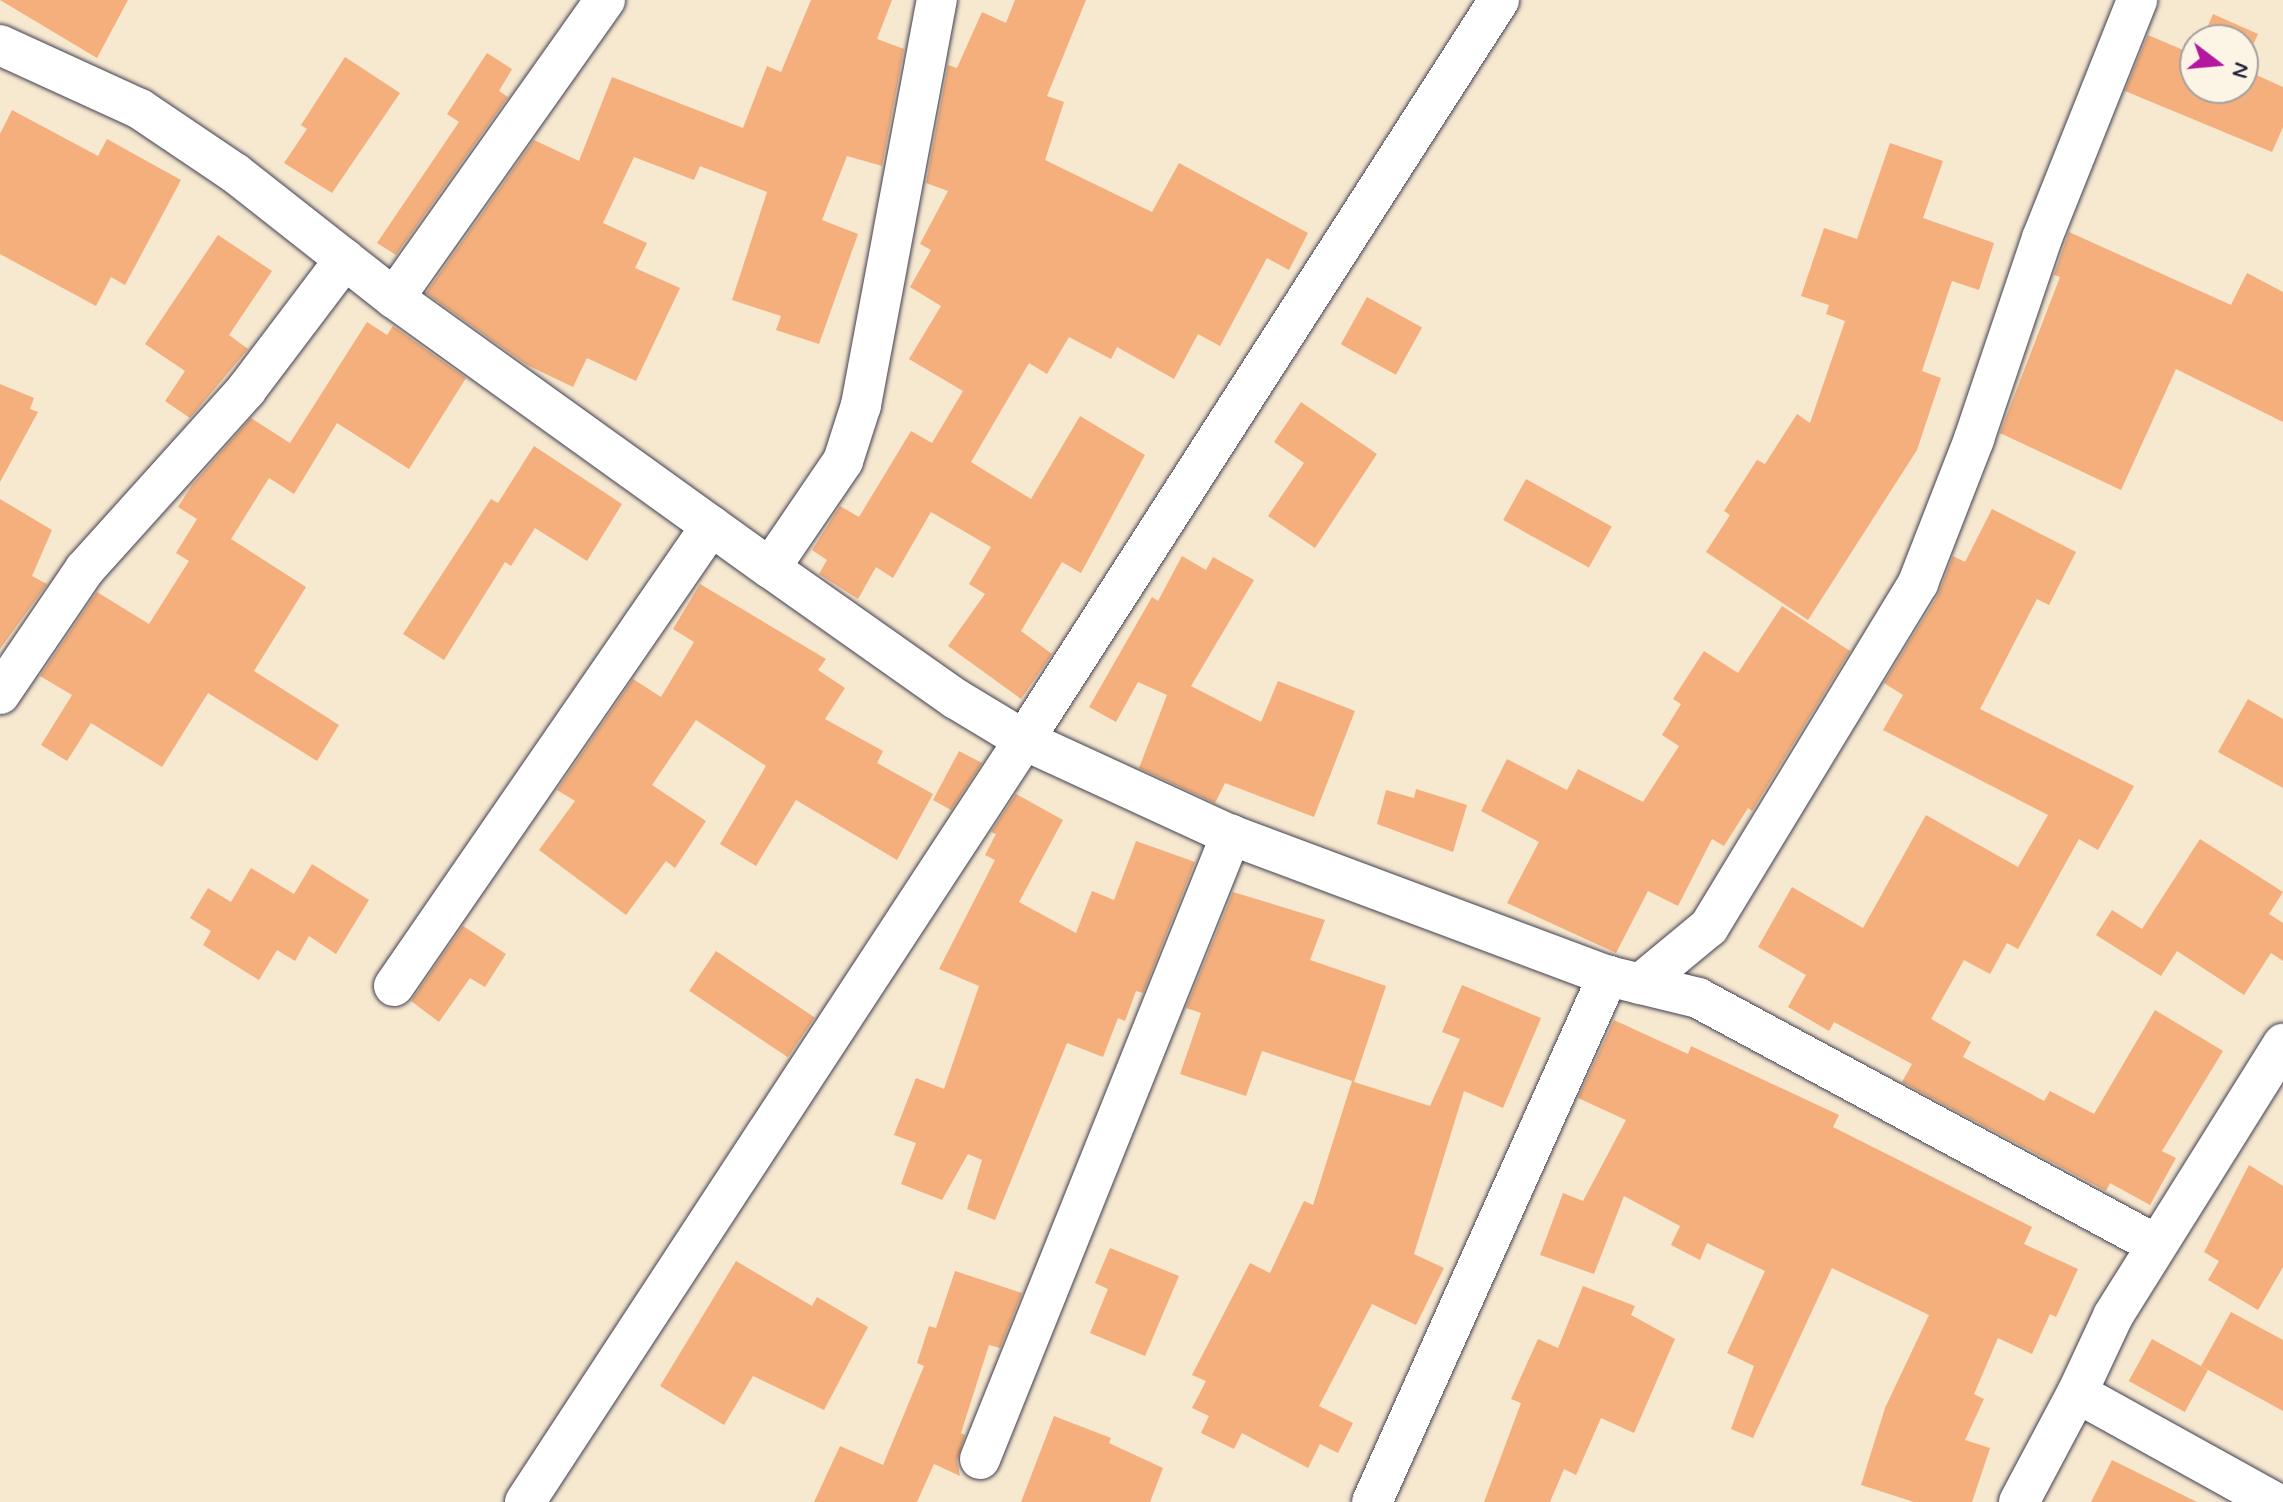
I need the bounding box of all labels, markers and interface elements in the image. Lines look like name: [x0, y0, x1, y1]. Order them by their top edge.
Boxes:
north arrow: [2179, 24, 2259, 104]
text: N: [2225, 59, 2256, 81]

